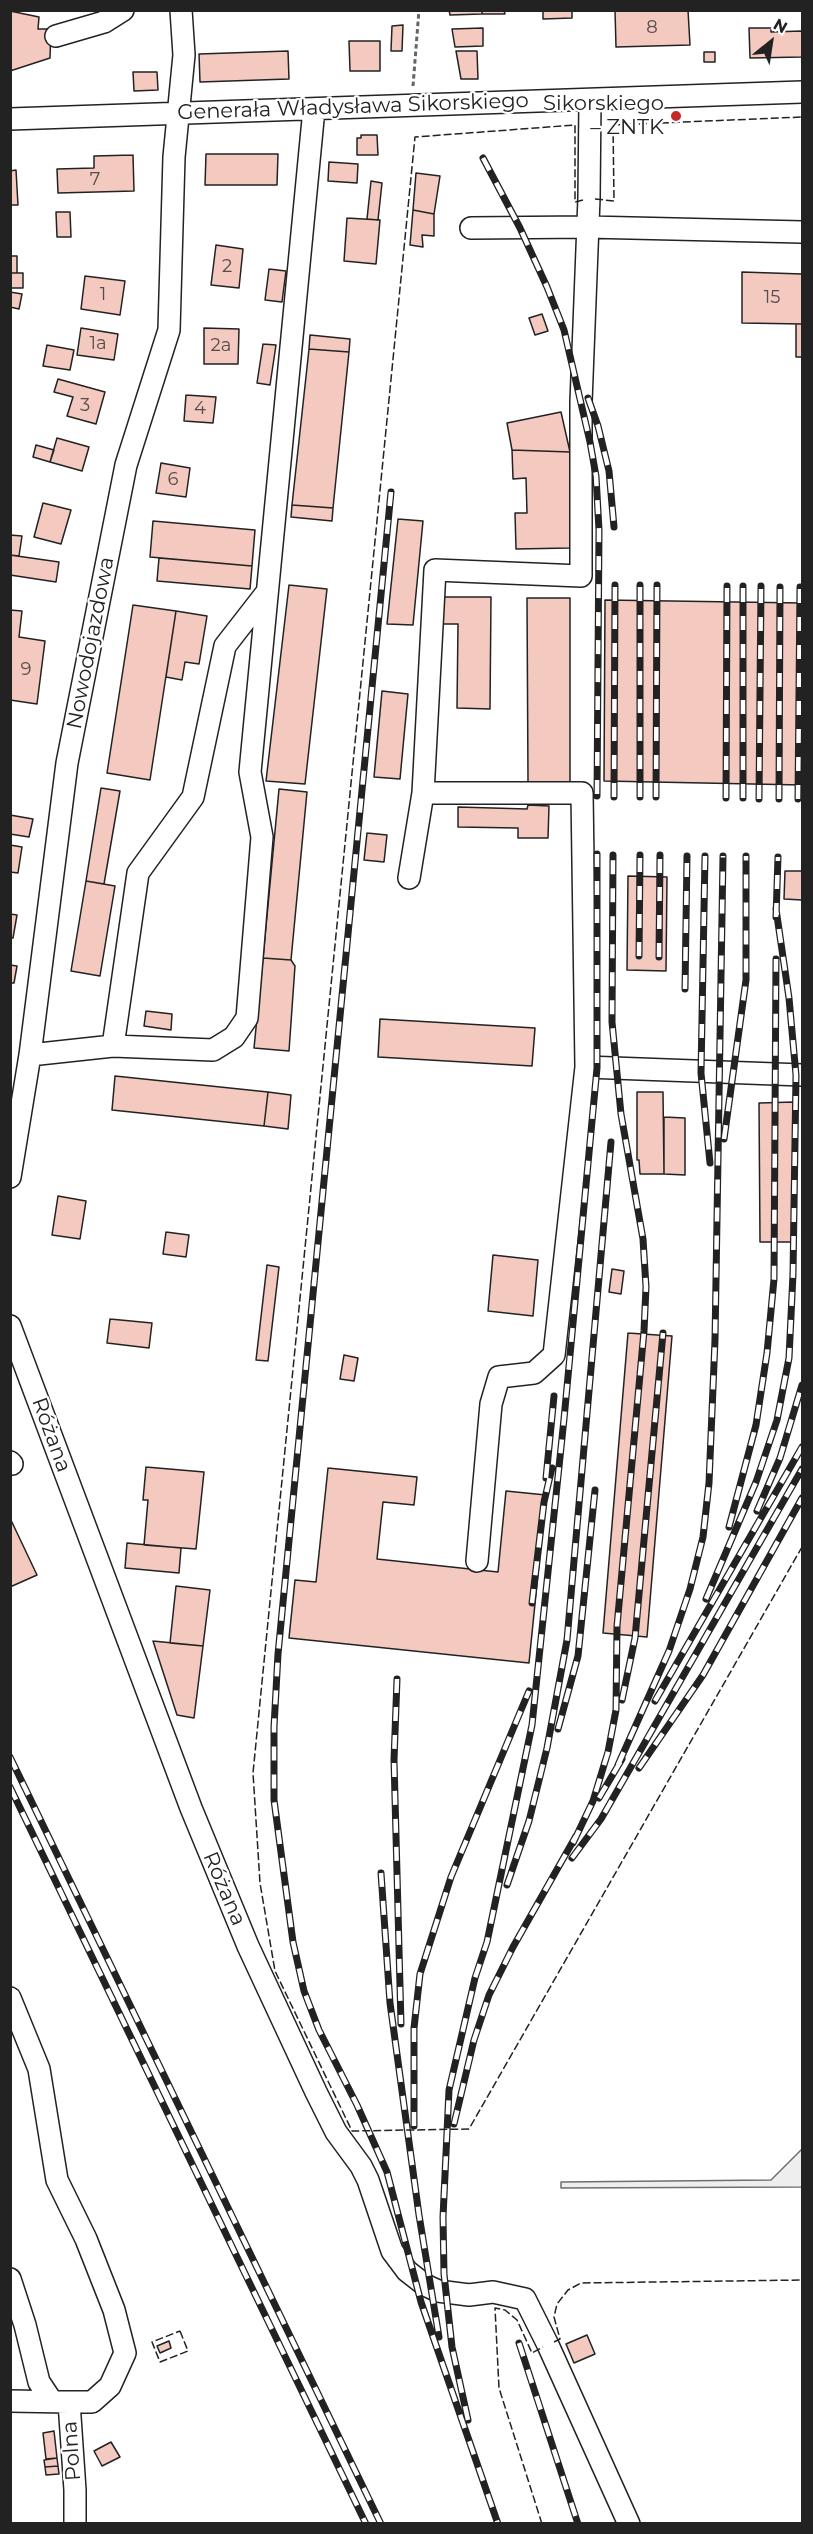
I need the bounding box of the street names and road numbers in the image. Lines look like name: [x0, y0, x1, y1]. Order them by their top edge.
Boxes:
street label: Generała Władysława Sikorskiego: [177, 88, 529, 126]
street label: Nowodojazdowa: [62, 555, 120, 731]
street label: Różana: [26, 1394, 76, 1476]
street label: Różana: [197, 1848, 251, 1930]
street label: Polna: [57, 2420, 87, 2482]

